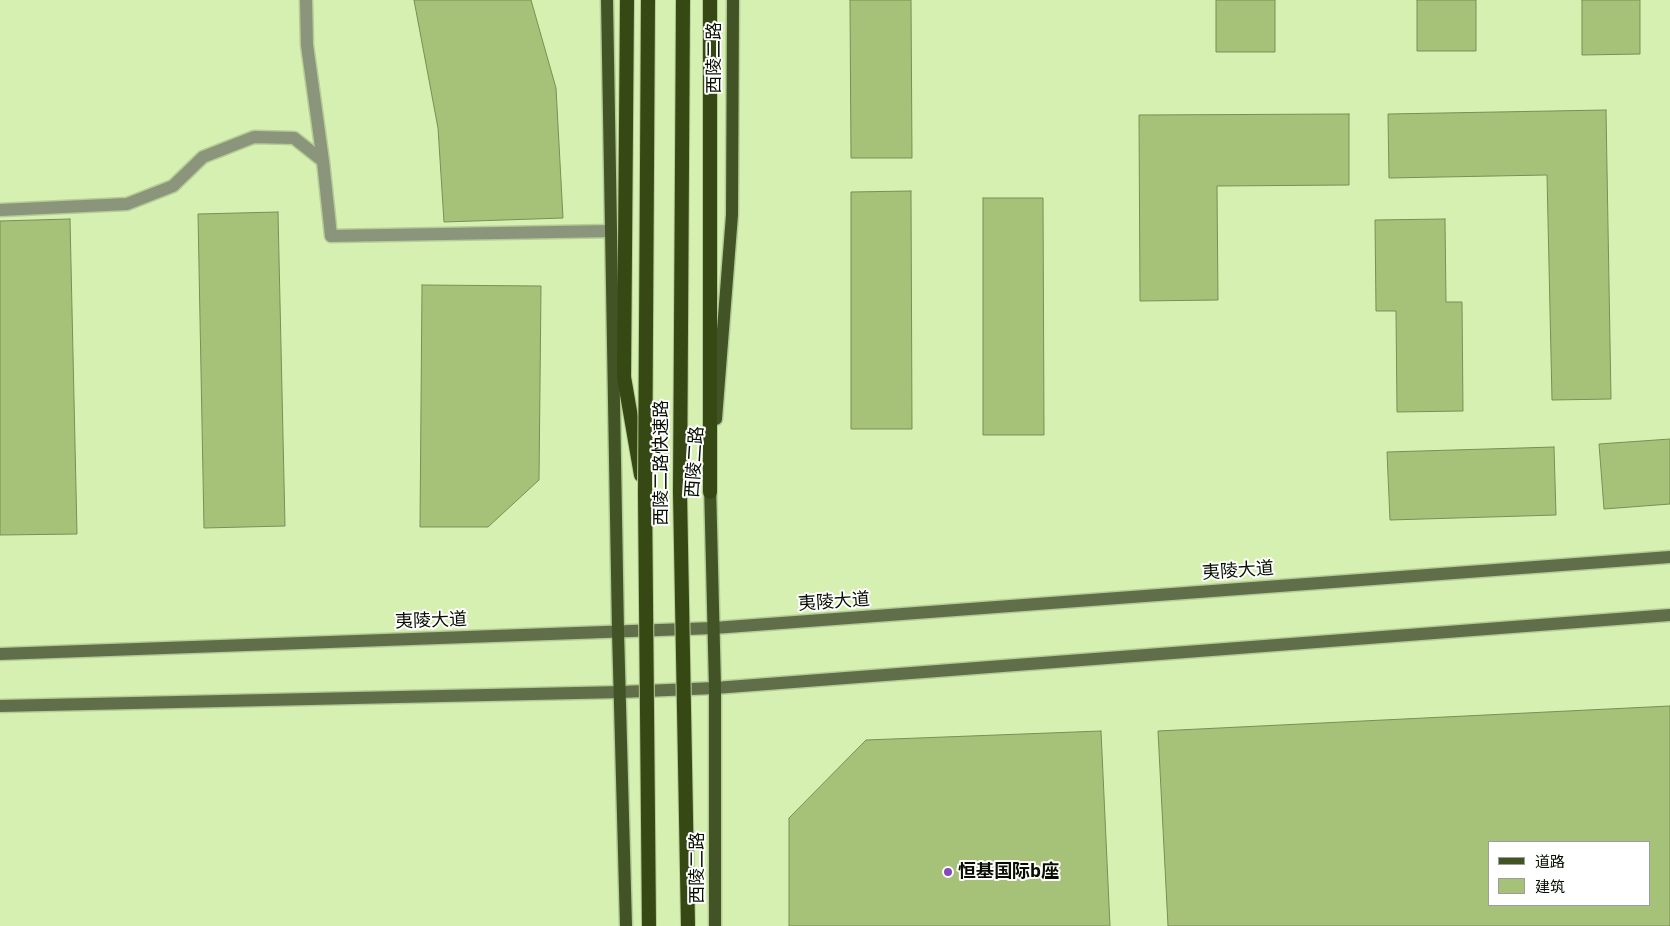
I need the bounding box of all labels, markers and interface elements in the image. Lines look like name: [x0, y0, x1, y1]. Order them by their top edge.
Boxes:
street label: 西陵二路: [704, 22, 726, 94]
street label: 西陵二路快速路: [651, 400, 673, 526]
street label: 西陵二路: [682, 425, 708, 499]
street label: 夷陵大道: [1201, 558, 1275, 584]
street label: 夷陵大道: [797, 589, 871, 615]
street label: 夷陵大道: [395, 609, 467, 633]
street label: 西陵二路: [687, 832, 709, 904]
legend: [1488, 841, 1650, 906]
text: 道路: [1535, 852, 1565, 871]
place label: 恒基国际b座: [958, 861, 1059, 883]
marker: 恒基国际b座: [942, 866, 954, 878]
text: 建筑: [1535, 877, 1565, 896]

